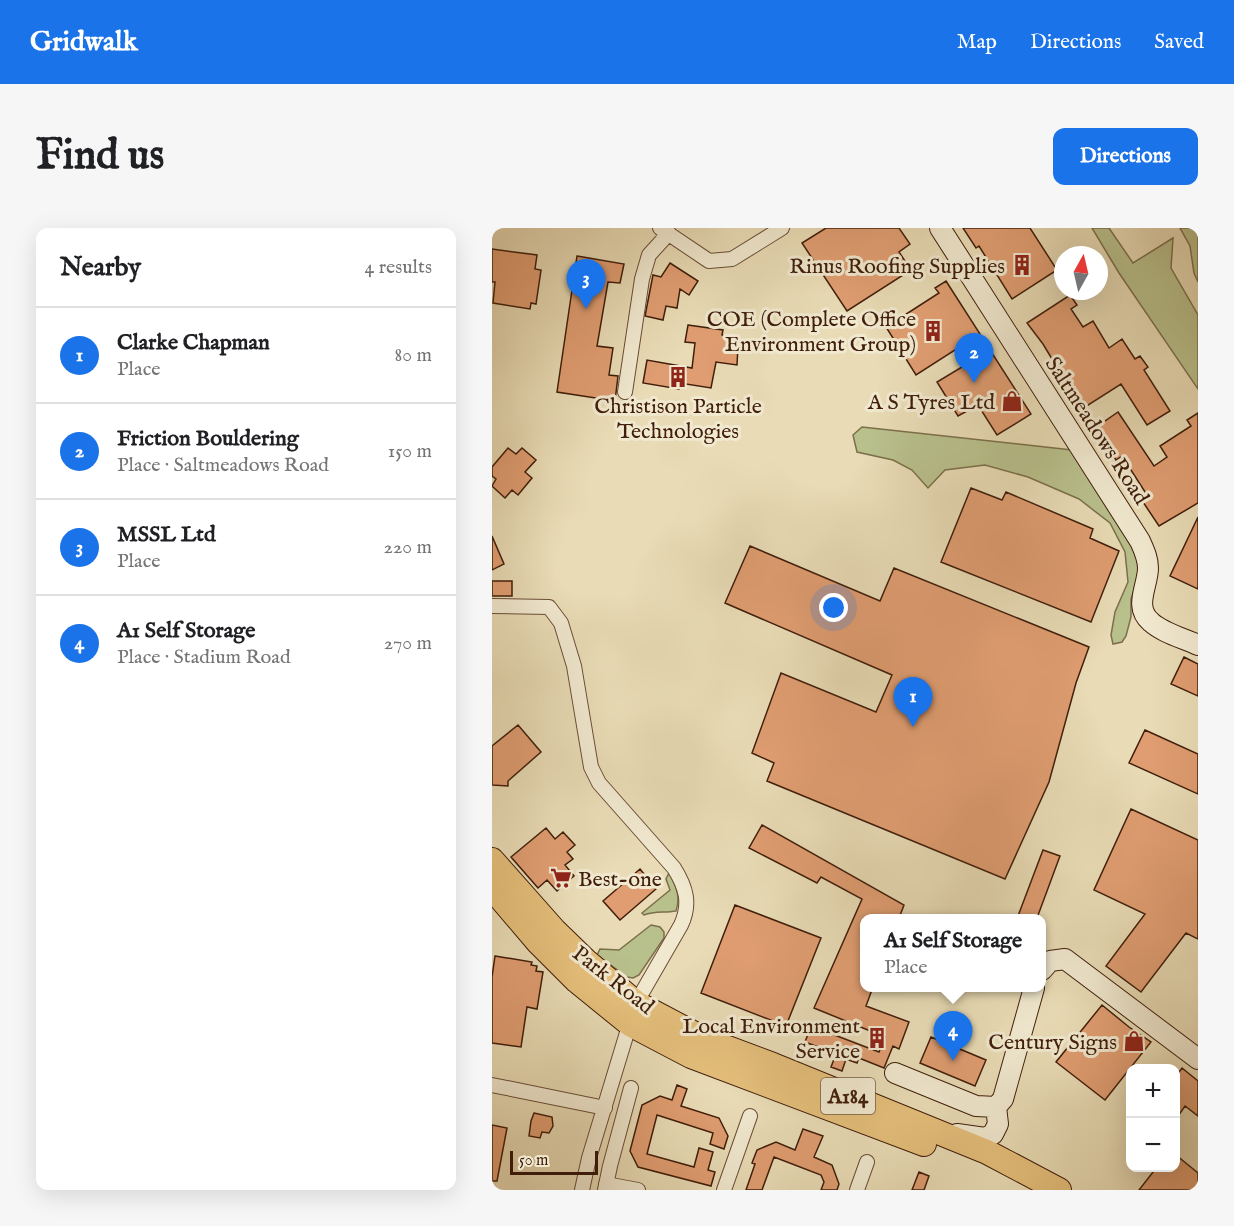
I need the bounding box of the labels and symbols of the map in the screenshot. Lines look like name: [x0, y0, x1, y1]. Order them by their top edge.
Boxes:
north arrow: [1054, 246, 1108, 300]
place label: Rinus Roofing Supplies: [789, 253, 1005, 281]
building icon: Rinus Roofing Supplies: [1010, 253, 1034, 277]
pin: 3: [566, 260, 605, 309]
place label: COE (Complete Office Environment Group): [707, 306, 916, 359]
building icon: COE (Complete Office Environment Group): [921, 319, 945, 343]
pin: 2: [954, 334, 994, 383]
street label: Saltmeadows Road: [1038, 352, 1155, 511]
building icon: Christison Particle Technologies: [666, 365, 690, 389]
place label: A S Tyres Ltd: [867, 389, 995, 417]
shop icon: A S Tyres Ltd: [1000, 389, 1024, 413]
place label: Christison Particle Technologies: [594, 393, 762, 446]
your location: [819, 593, 848, 622]
pin: 1: [894, 678, 932, 727]
supermarket icon: Best-one: [549, 866, 573, 890]
place label: Best-one: [578, 866, 662, 894]
street label: Park Road: [566, 940, 660, 1021]
pin: 4: [934, 1012, 972, 1061]
place label: Local Environment Service: [682, 1013, 860, 1066]
building icon: Local Environment Service: [865, 1026, 889, 1050]
place label: Century Signs: [988, 1029, 1117, 1057]
shop icon: Century Signs: [1122, 1029, 1146, 1053]
road number: A184: [821, 1078, 875, 1114]
scale bar: [510, 1148, 598, 1176]

